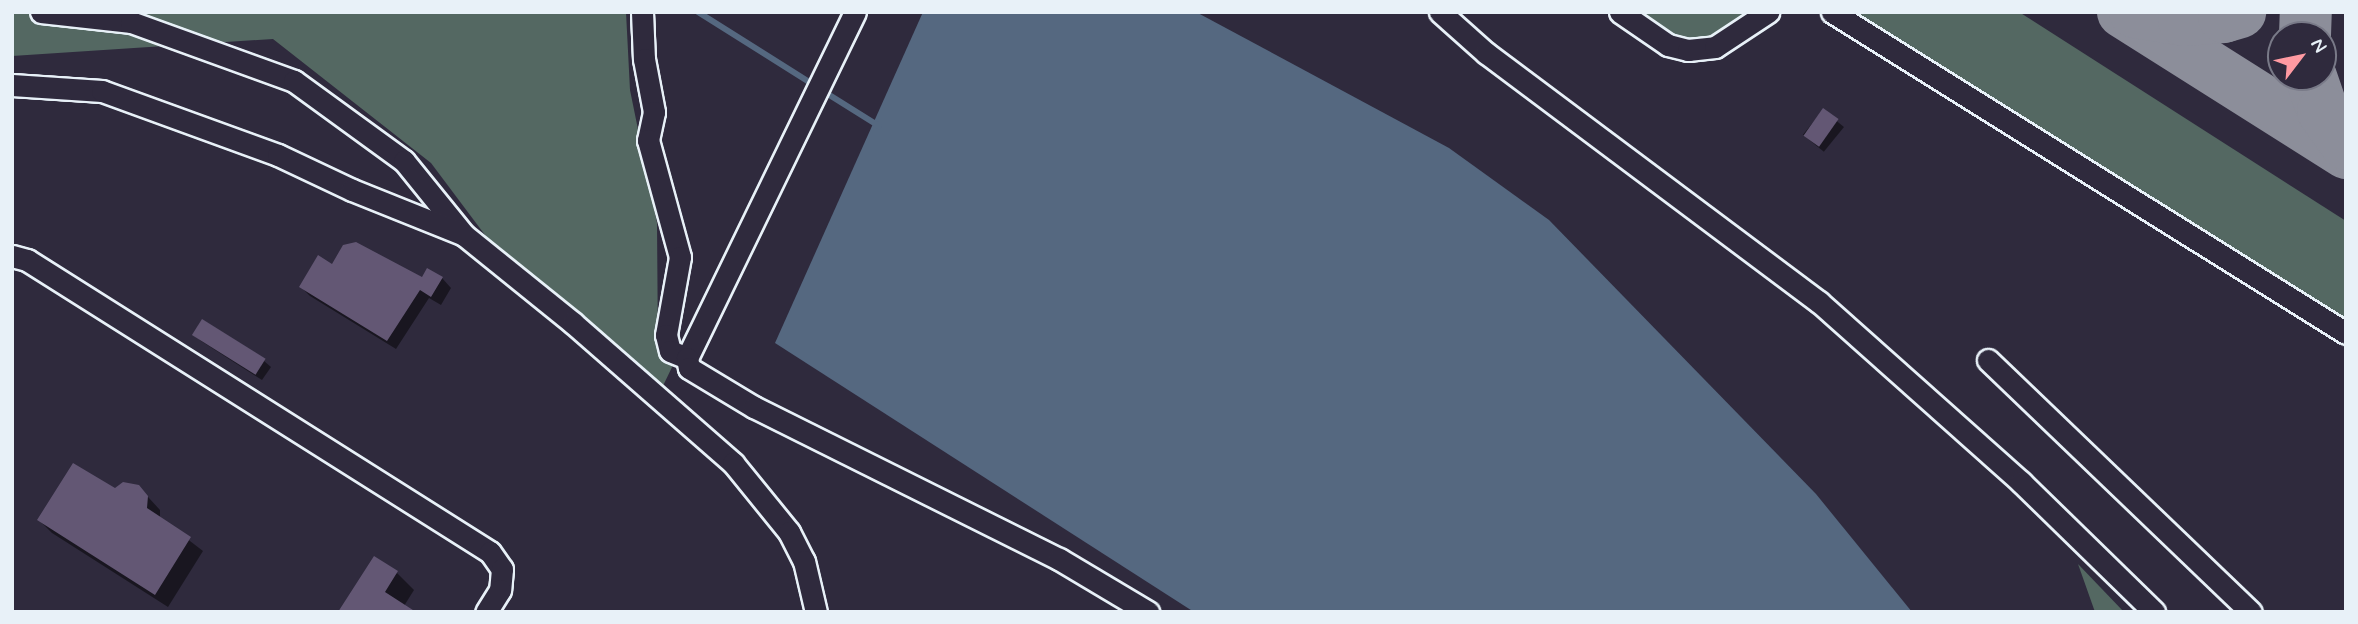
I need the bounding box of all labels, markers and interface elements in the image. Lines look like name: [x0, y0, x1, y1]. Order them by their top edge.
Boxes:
north arrow: [2267, 21, 2337, 91]
text: N: [2305, 34, 2332, 58]

